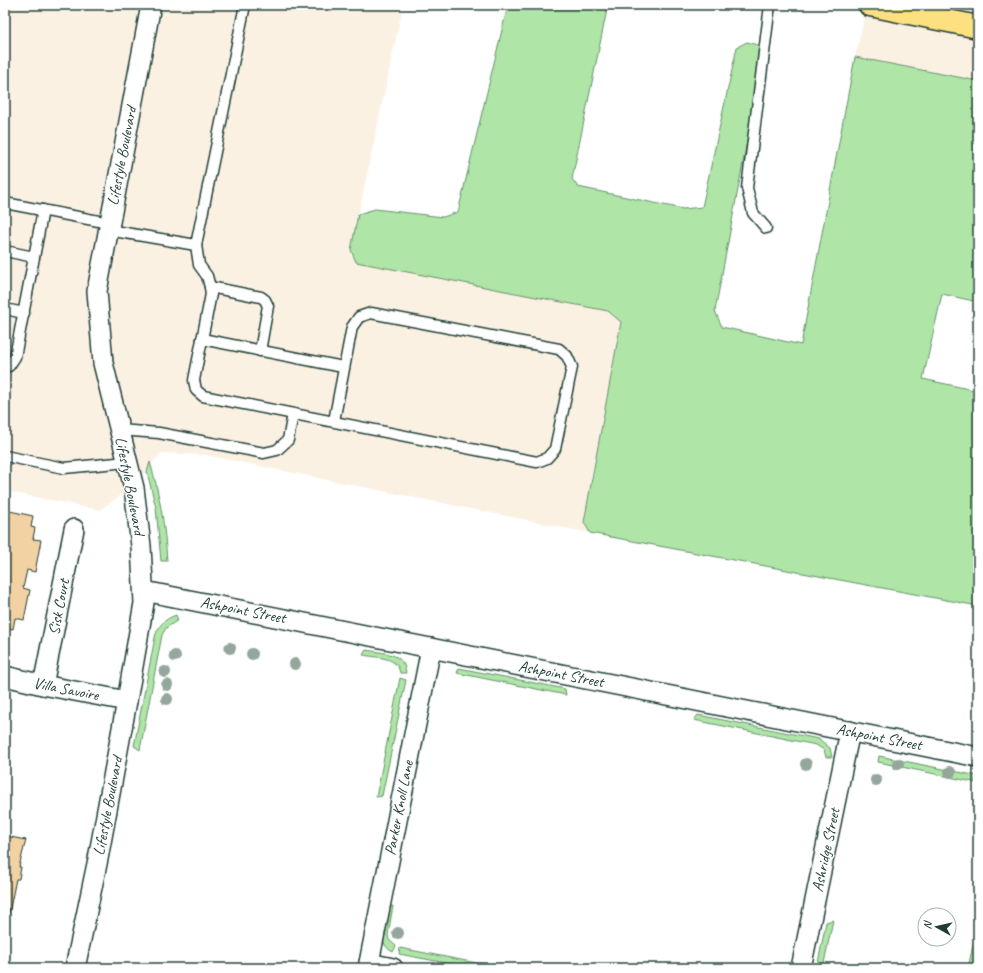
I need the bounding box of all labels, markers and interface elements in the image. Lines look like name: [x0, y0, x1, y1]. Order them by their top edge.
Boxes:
street label: Lifestyle Boulevard: [103, 102, 142, 207]
street label: Lifestyle Boulevard: [111, 435, 150, 540]
street label: Sisk Court: [44, 576, 75, 637]
street label: Ashpoint Street: [199, 592, 289, 628]
street label: Ashpoint Street: [517, 656, 607, 692]
street label: Villa Savoire: [32, 673, 102, 705]
street label: Ashpoint Street: [835, 719, 925, 755]
street label: Lifestyle Boulevard: [89, 752, 128, 857]
street label: Parker Knoll Lane: [380, 757, 418, 857]
street label: Ashridge Street: [807, 805, 845, 894]
north arrow: [917, 907, 957, 947]
text: N: [920, 919, 935, 930]

